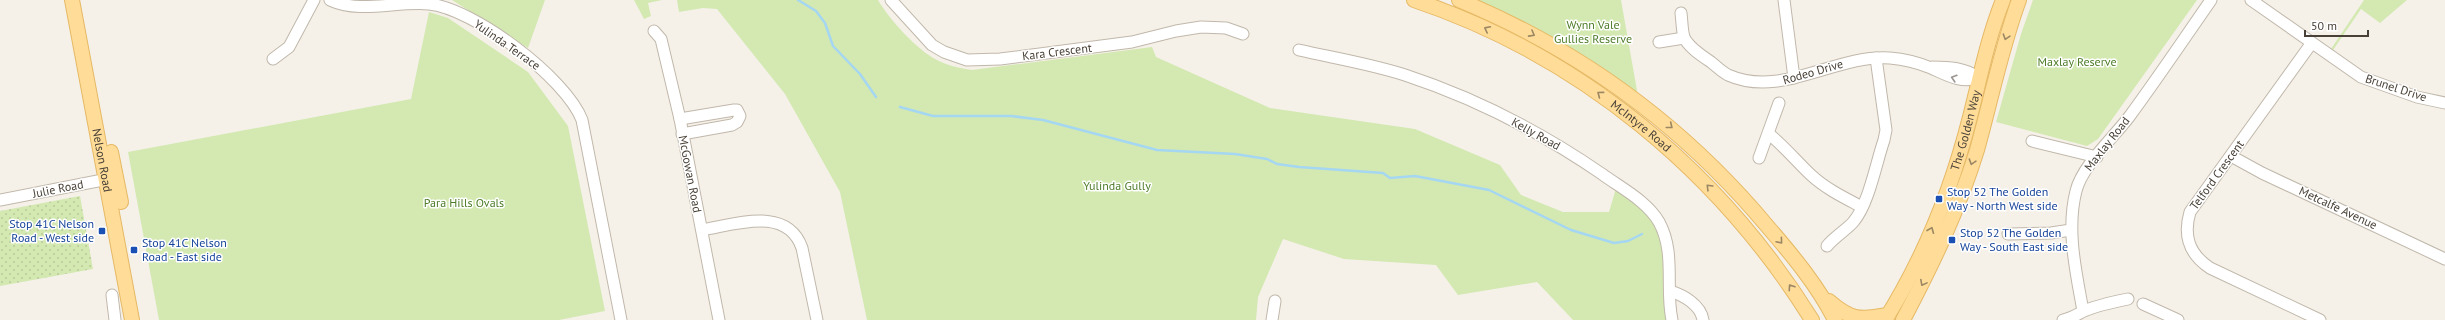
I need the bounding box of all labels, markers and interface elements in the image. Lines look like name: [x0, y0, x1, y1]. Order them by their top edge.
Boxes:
scale bar: [2305, 12, 2368, 38]
street label: Yulinda Terrace: [471, 16, 543, 73]
park label: Wynn Vale Gullies Reserve: [1554, 17, 1632, 46]
text: 50 m: [2311, 18, 2337, 33]
one-way arrow: [1483, 26, 1491, 34]
one-way arrow: [1528, 30, 1535, 37]
one-way arrow: [2002, 33, 2011, 40]
street label: Kara Crescent: [1021, 40, 1093, 63]
park label: Maxlay Reserve: [2037, 54, 2117, 69]
street label: Rodeo Drive: [1781, 56, 1845, 87]
street label: Brunel Drive: [2363, 71, 2429, 105]
one-way arrow: [1950, 74, 1957, 83]
street label: The Golden Way: [1947, 88, 1983, 172]
one-way arrow: [1597, 91, 1604, 98]
street label: McIntyre Road: [1608, 97, 1675, 155]
street label: Kelly Road: [1509, 114, 1563, 153]
street label: Maxlay Road: [2081, 114, 2132, 174]
one-way arrow: [1665, 121, 1673, 128]
street label: Nelson Road: [89, 127, 116, 193]
street label: McGowan Road: [676, 134, 705, 214]
street label: Telford Crescent: [2186, 137, 2247, 212]
one-way arrow: [1969, 159, 1977, 166]
street label: Julie Road: [30, 176, 85, 201]
park label: Yulinda Gully: [1083, 178, 1151, 193]
street label: Metcalfe Avenue: [2297, 183, 2380, 232]
one-way arrow: [1706, 184, 1714, 192]
place label: Stop 52 The Golden Way - North West side: [1947, 184, 2058, 213]
marker: Stop 52 The Golden Way - North West side: [1934, 194, 1944, 204]
park label: Para Hills Ovals: [424, 195, 504, 210]
place label: Stop 41C Nelson Road - West side: [9, 216, 94, 245]
place label: Stop 52 The Golden Way - South East side: [1960, 225, 2068, 254]
marker: Stop 41C Nelson Road - West side: [97, 226, 107, 236]
one-way arrow: [1926, 227, 1934, 234]
place label: Stop 41C Nelson Road - East side: [142, 235, 227, 264]
marker: Stop 52 The Golden Way - South East side: [1947, 235, 1957, 245]
one-way arrow: [1776, 236, 1783, 243]
marker: Stop 41C Nelson Road - East side: [129, 245, 139, 255]
one-way arrow: [1920, 278, 1928, 286]
one-way arrow: [1789, 285, 1796, 292]

